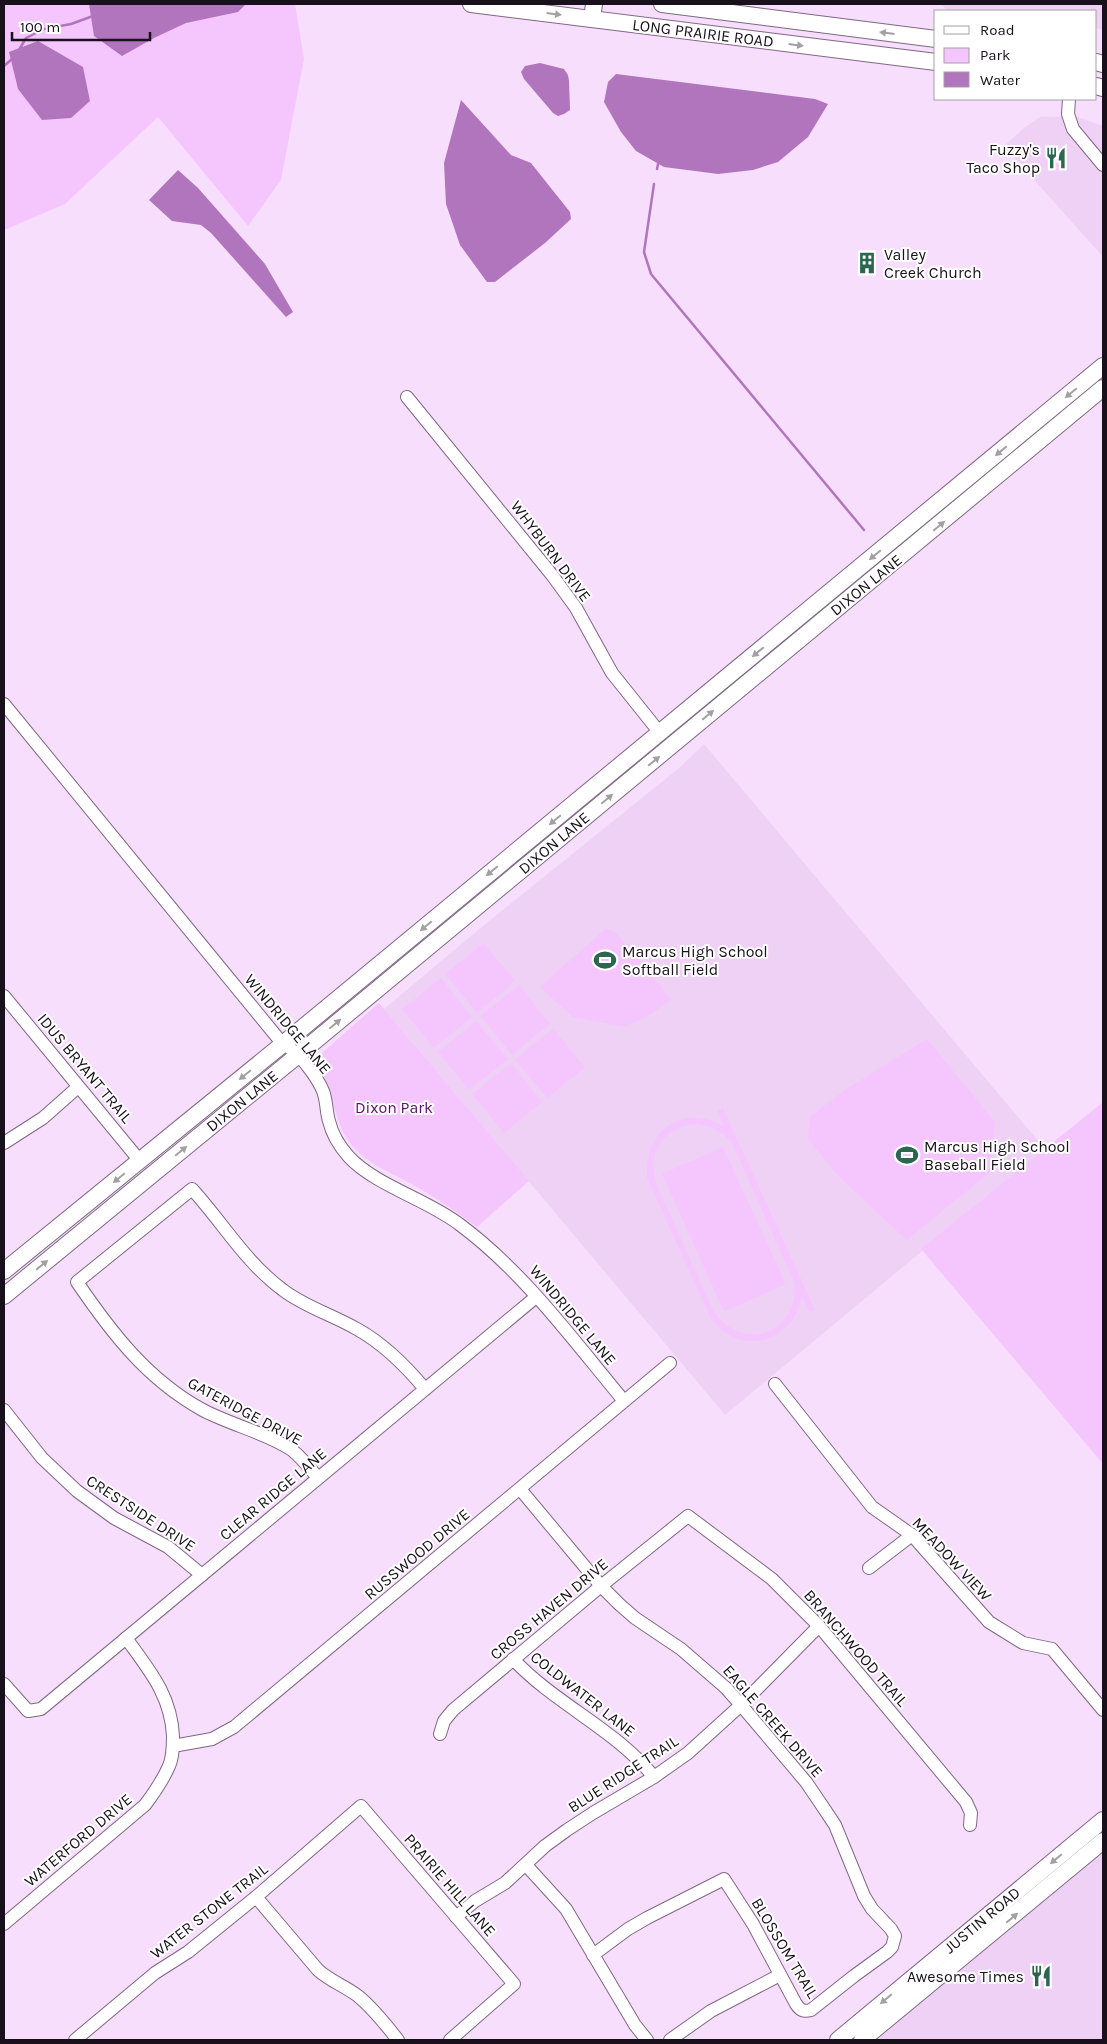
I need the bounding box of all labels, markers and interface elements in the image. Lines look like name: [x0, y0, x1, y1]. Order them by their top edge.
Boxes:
scale bar: [12, 10, 150, 42]
one-way arrow: [546, 10, 562, 18]
legend: [934, 10, 1097, 100]
street label: LONG PRAIRIE ROAD: [631, 15, 775, 51]
text: 100 m: [20, 18, 60, 36]
text: Road: [980, 21, 1015, 39]
one-way arrow: [879, 28, 895, 36]
one-way arrow: [789, 41, 805, 49]
text: Park: [980, 46, 1010, 64]
text: Water: [980, 71, 1021, 89]
place label: Fuzzy's Taco Shop: [966, 140, 1040, 177]
restaurant icon: Fuzzy's Taco Shop: [1043, 145, 1069, 171]
place label: Valley Creek Church: [884, 245, 982, 282]
building icon: Valley Creek Church: [854, 250, 880, 276]
one-way arrow: [1064, 388, 1077, 399]
one-way arrow: [994, 446, 1007, 457]
street label: WHYBURN DRIVE: [507, 497, 595, 605]
one-way arrow: [932, 520, 944, 532]
one-way arrow: [869, 549, 882, 560]
street label: DIXON LANE: [826, 550, 906, 620]
one-way arrow: [752, 646, 765, 657]
one-way arrow: [702, 709, 714, 721]
one-way arrow: [647, 755, 660, 766]
one-way arrow: [600, 794, 613, 805]
street label: DIXON LANE: [515, 808, 593, 878]
one-way arrow: [548, 814, 561, 825]
one-way arrow: [486, 866, 499, 877]
one-way arrow: [420, 920, 432, 932]
place label: Marcus High School Softball Field: [622, 942, 768, 979]
sports icon: Marcus High School Softball Field: [592, 947, 618, 973]
street label: WINDRIDGE LANE: [241, 970, 335, 1078]
street label: IDUS BRYANT TRAIL: [34, 1009, 137, 1127]
one-way arrow: [329, 1019, 342, 1030]
street label: DIXON LANE: [202, 1066, 282, 1136]
one-way arrow: [239, 1070, 252, 1081]
park label: Dixon Park: [355, 1098, 433, 1117]
place label: Marcus High School Baseball Field: [924, 1137, 1070, 1174]
sports icon: Marcus High School Baseball Field: [894, 1142, 920, 1168]
one-way arrow: [174, 1145, 187, 1156]
one-way arrow: [113, 1172, 126, 1183]
one-way arrow: [35, 1260, 48, 1271]
street label: WINDRIDGE LANE: [526, 1261, 620, 1369]
street label: GATERIDGE DRIVE: [185, 1373, 305, 1449]
street label: CLEAR RIDGE LANE: [216, 1444, 330, 1544]
street label: CRESTSIDE DRIVE: [83, 1471, 199, 1555]
street label: RUSSWOOD DRIVE: [360, 1504, 474, 1604]
street label: MEADOW VIEW: [908, 1513, 996, 1605]
street label: CROSS HAVEN DRIVE: [486, 1554, 612, 1664]
street label: BRANCHWOOD TRAIL: [800, 1586, 912, 1711]
street label: COLDWATER LANE: [527, 1647, 639, 1741]
street label: EAGLE CREEK DRIVE: [719, 1661, 827, 1781]
street label: BLUE RIDGE TRAIL: [564, 1731, 682, 1817]
street label: WATERFORD DRIVE: [20, 1789, 136, 1891]
street label: PRAIRIE HILL LANE: [400, 1830, 500, 1940]
one-way arrow: [1050, 1853, 1063, 1864]
street label: WATER STONE TRAIL: [147, 1859, 272, 1963]
street label: JUSTIN ROAD: [940, 1883, 1024, 1957]
street label: BLOSSOM TRAIL: [748, 1894, 823, 2002]
one-way arrow: [1005, 1912, 1018, 1923]
restaurant icon: Awesome Times: [1028, 1963, 1054, 1989]
place label: Awesome Times: [907, 1967, 1024, 1986]
one-way arrow: [880, 1994, 893, 2005]

